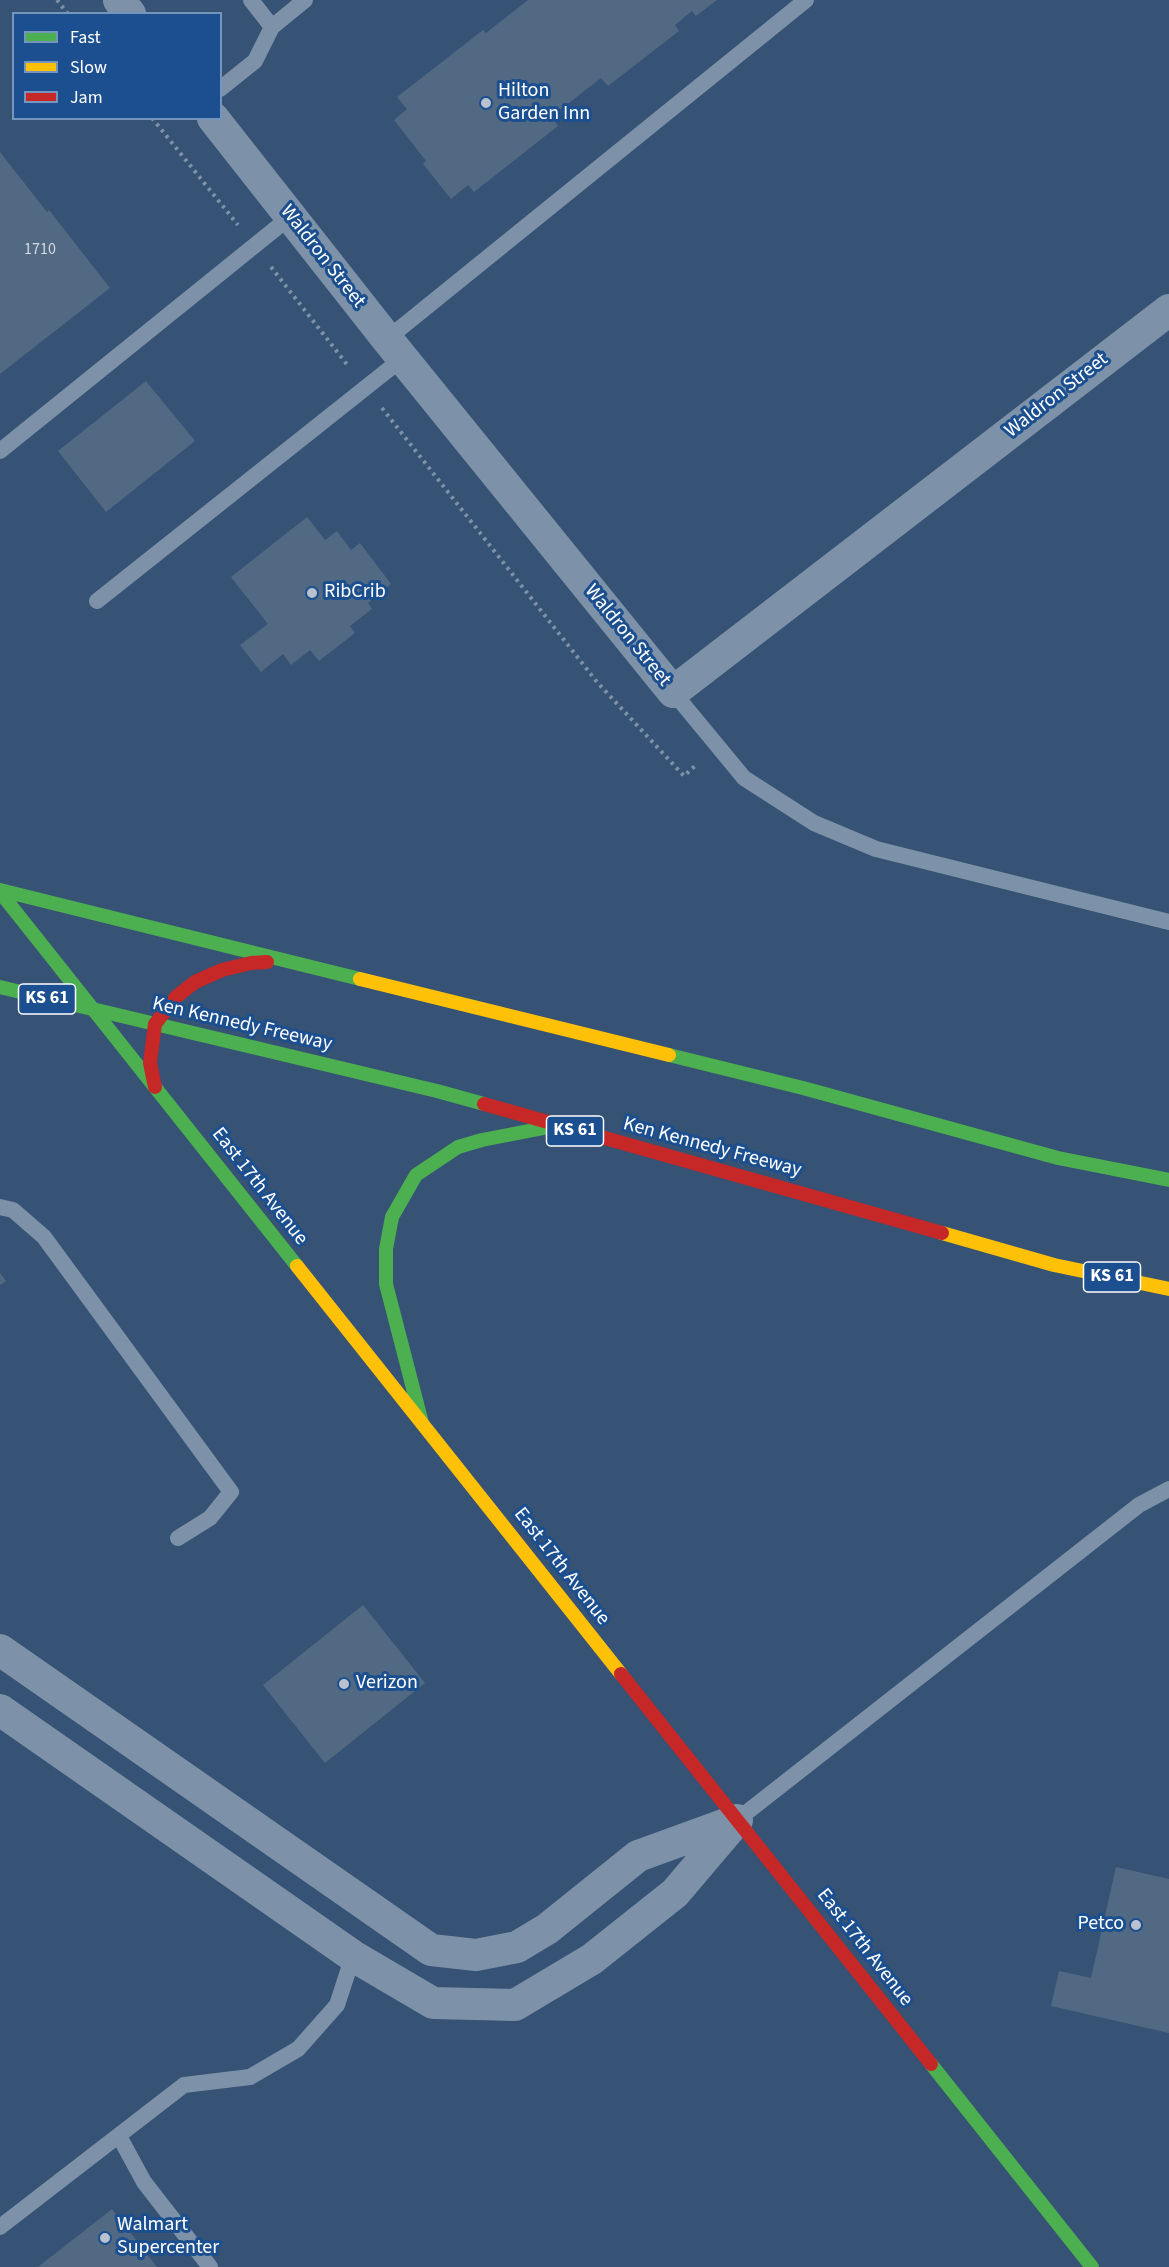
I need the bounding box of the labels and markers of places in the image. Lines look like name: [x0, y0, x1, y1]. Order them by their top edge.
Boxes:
place label: Hilton Garden Inn: [498, 80, 590, 127]
marker: Hilton Garden Inn: [479, 96, 493, 110]
place label: RibCrib: [324, 581, 386, 605]
marker: RibCrib: [305, 586, 319, 600]
place label: Verizon: [356, 1672, 418, 1696]
marker: Verizon: [337, 1677, 351, 1691]
place label: Petco: [1077, 1913, 1124, 1937]
marker: Petco: [1129, 1918, 1143, 1932]
place label: Walmart Supercenter: [117, 2214, 219, 2261]
marker: Walmart Supercenter: [98, 2231, 112, 2245]

